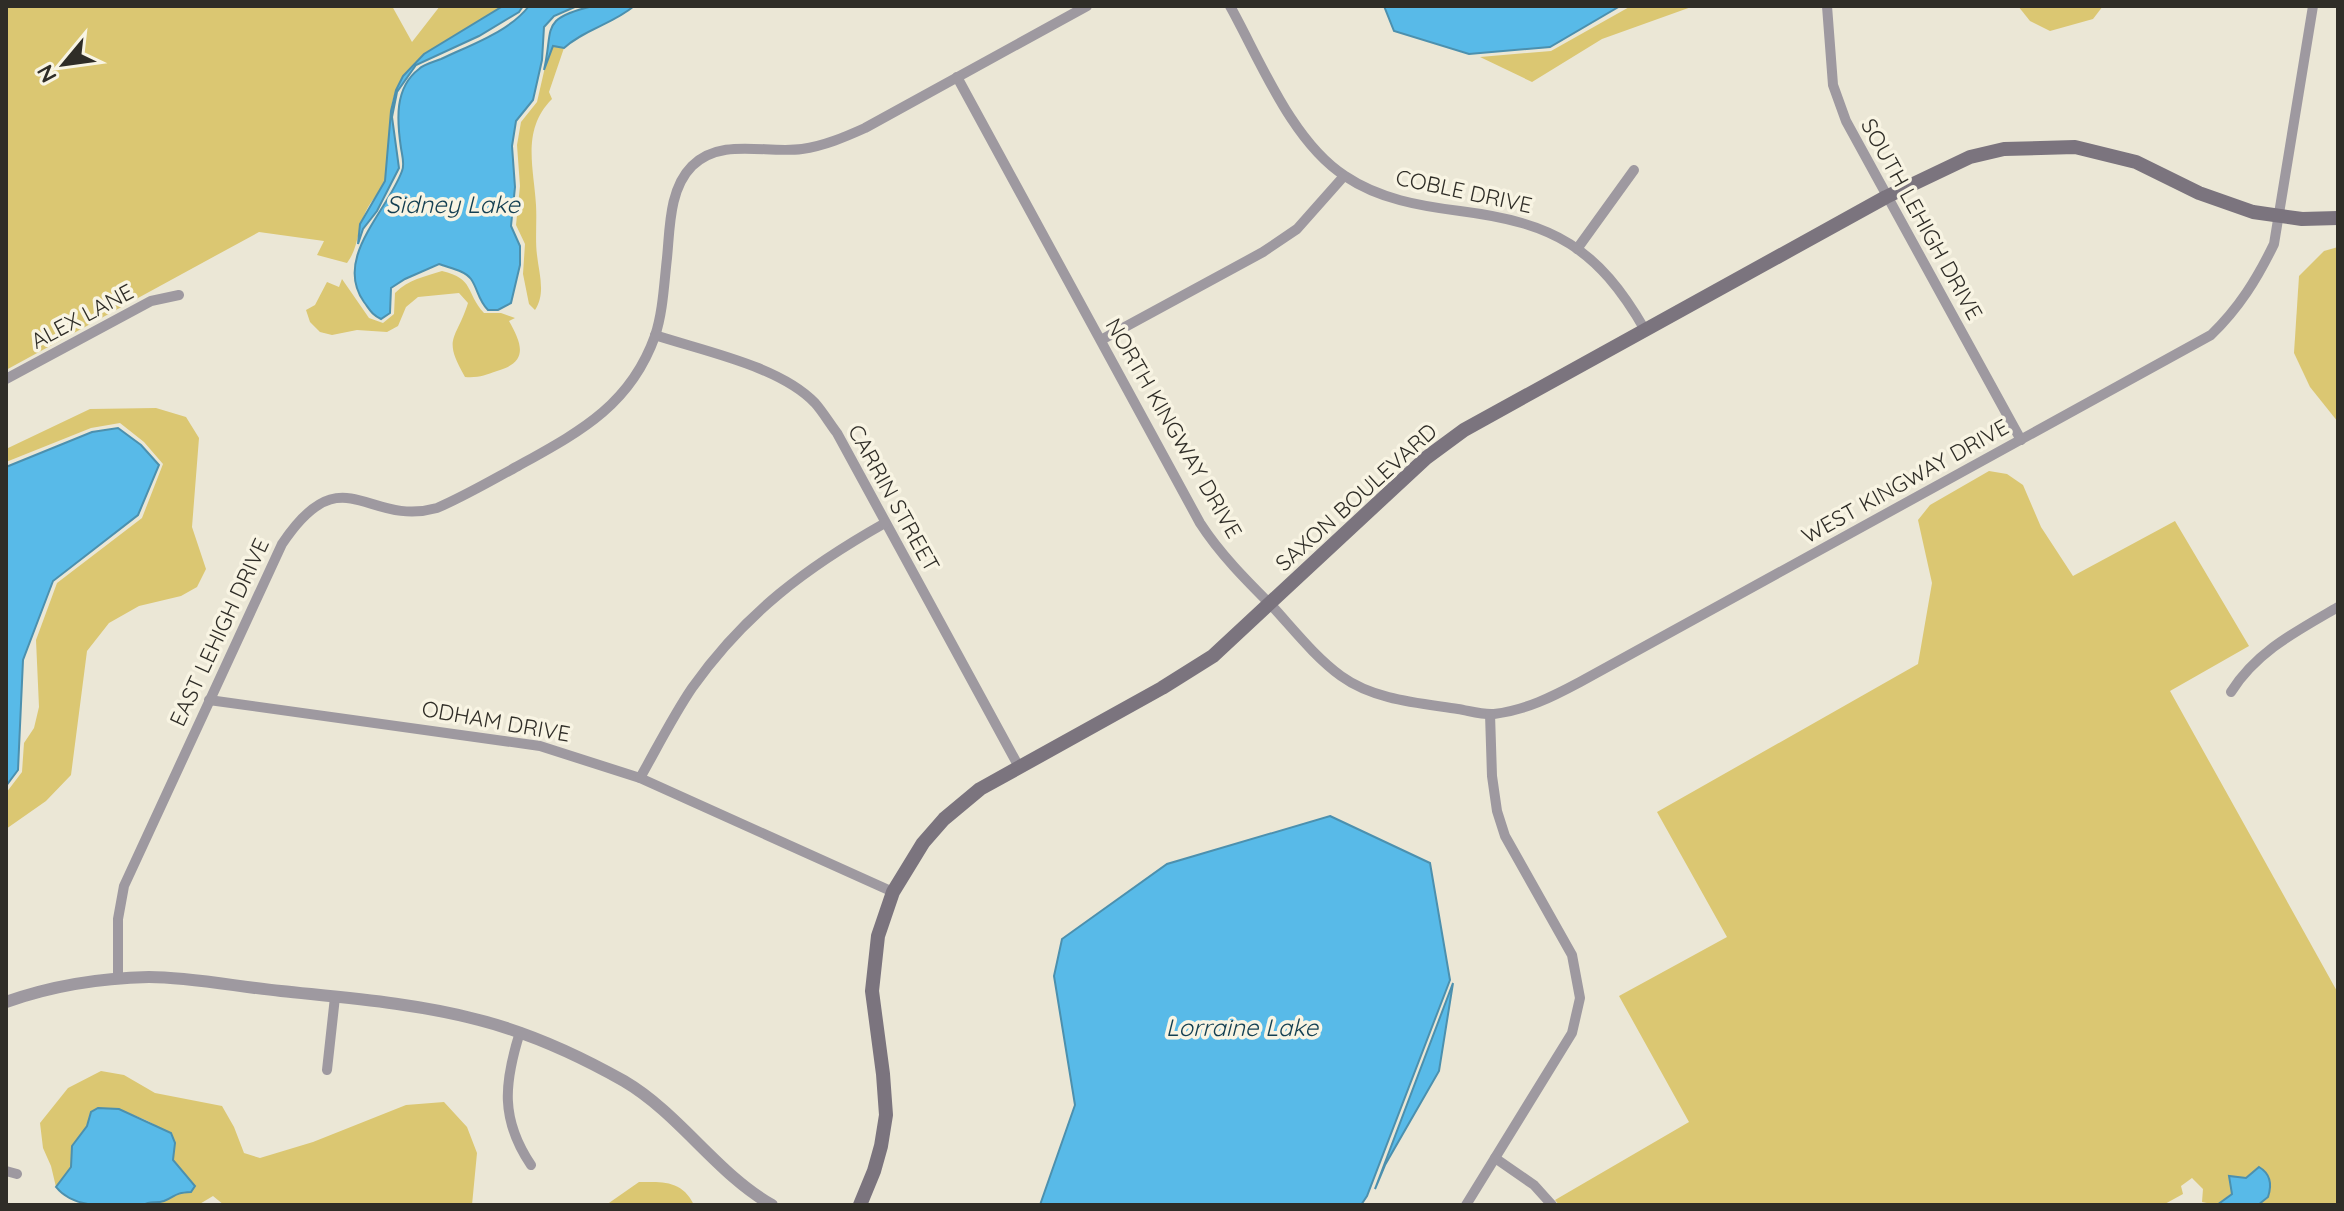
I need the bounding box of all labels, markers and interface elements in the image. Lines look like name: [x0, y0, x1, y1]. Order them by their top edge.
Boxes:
north arrow: [24, 24, 104, 104]
text: N: [30, 60, 63, 88]
street label: SOUTH LEHIGH DRIVE: [1855, 113, 1989, 325]
street label: COBLE DRIVE: [1393, 163, 1535, 219]
water label: Sidney Lake: [386, 189, 521, 219]
street label: ALEX LANE: [26, 277, 138, 355]
street label: NORTH KINGWAY DRIVE: [1100, 313, 1248, 543]
street label: WEST KINGWAY DRIVE: [1797, 412, 2013, 550]
street label: SAXON BOULEVARD: [1269, 417, 1443, 577]
street label: CARRIN STREET: [842, 419, 946, 577]
street label: EAST LEHIGH DRIVE: [163, 534, 275, 730]
street label: ODHAM DRIVE: [420, 694, 572, 748]
water label: Lorraine Lake: [1166, 1012, 1320, 1042]

